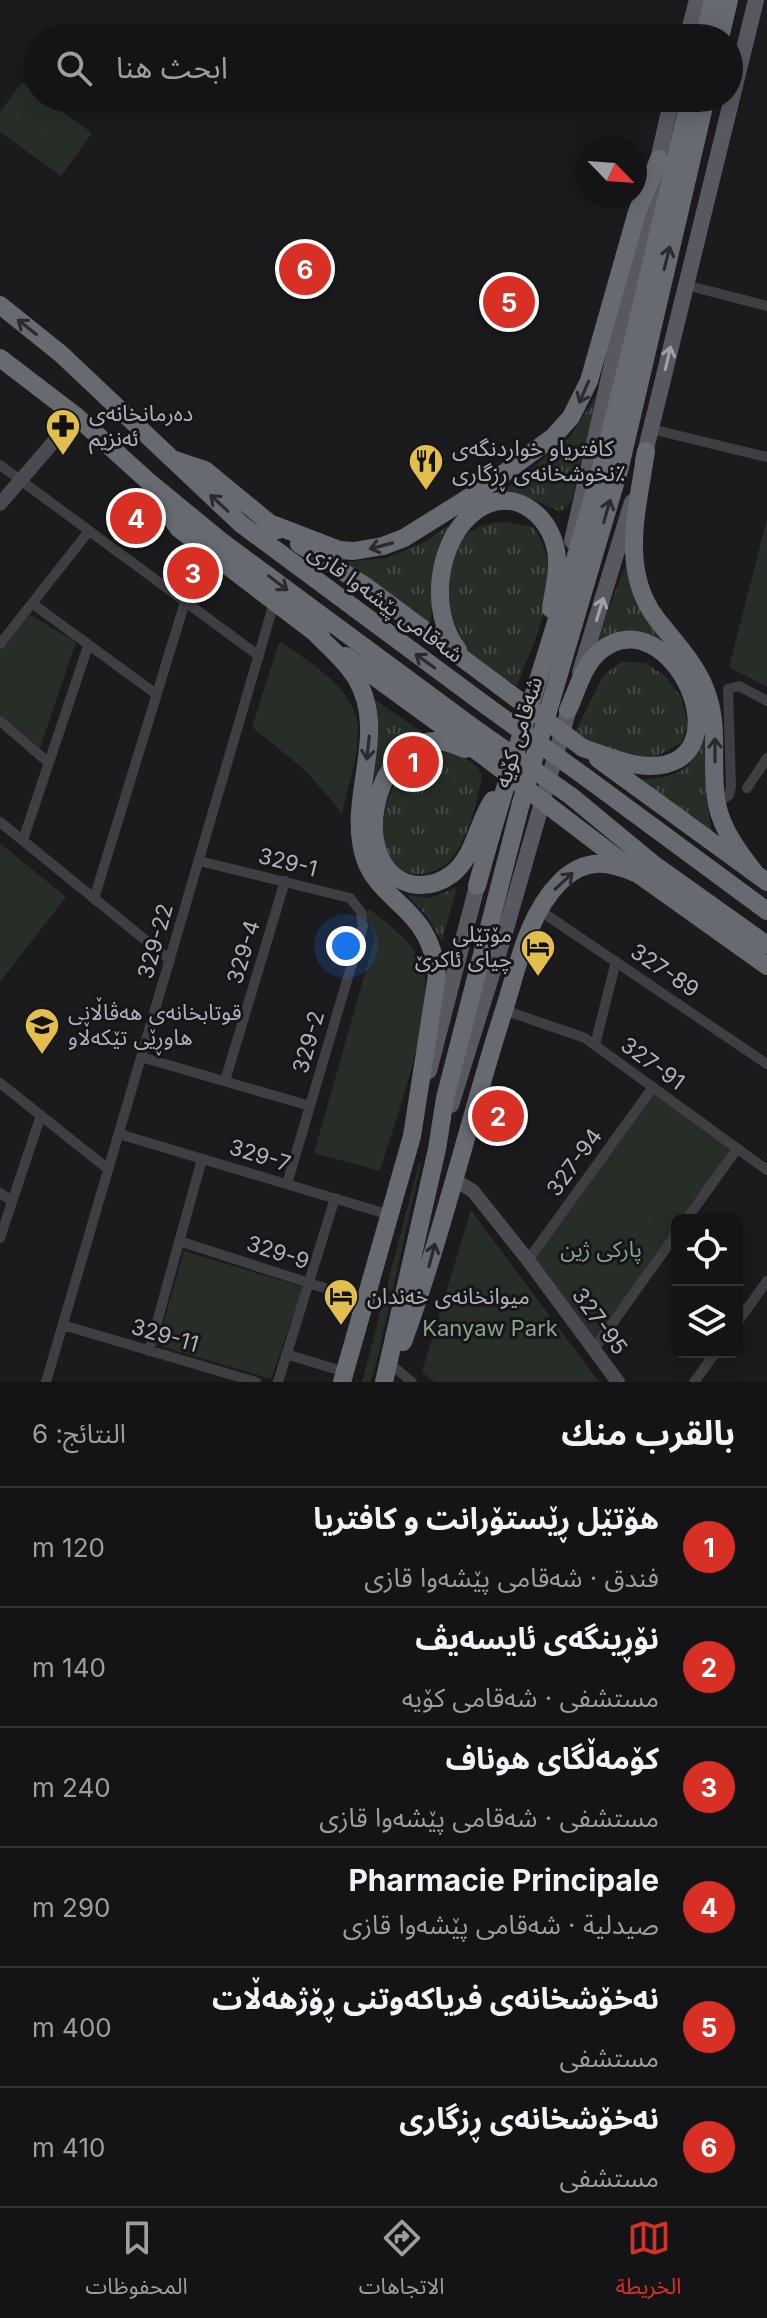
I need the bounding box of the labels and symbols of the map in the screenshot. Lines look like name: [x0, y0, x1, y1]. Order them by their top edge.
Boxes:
north arrow: [575, 136, 647, 208]
pin: 6: [279, 239, 331, 299]
one-way arrow: [660, 246, 675, 272]
pin: 5: [483, 272, 535, 332]
one-way arrow: [17, 318, 38, 336]
one-way arrow: [661, 346, 676, 371]
one-way arrow: [575, 379, 590, 404]
place label: دەرمانخانەی ئەنزیم: [89, 400, 193, 455]
pharmacy icon: دەرمانخانەی ئەنزیم: [44, 407, 82, 457]
place label: كافتریاو خواردنگەی نخوشخانەی ڕزگاری٪: [452, 435, 625, 492]
restaurant icon: كافتریاو خواردنگەی نخوشخانەی ڕزگاری٪: [407, 442, 445, 492]
pin: 4: [110, 488, 162, 548]
one-way arrow: [209, 494, 229, 512]
one-way arrow: [600, 499, 615, 525]
street label: شەقامی پێشەوا قازی: [302, 538, 468, 670]
one-way arrow: [368, 539, 394, 554]
pin: 3: [167, 543, 219, 603]
one-way arrow: [267, 574, 288, 591]
one-way arrow: [593, 596, 608, 622]
one-way arrow: [415, 653, 436, 670]
street label: شەقامی کۆیە: [489, 673, 547, 791]
pin: 1: [387, 732, 439, 792]
one-way arrow: [360, 735, 375, 760]
one-way arrow: [707, 737, 723, 764]
street label: 329-1: [256, 842, 320, 882]
one-way arrow: [554, 872, 574, 891]
street label: 329-22: [132, 900, 178, 982]
street label: 329-4: [221, 917, 265, 987]
place label: مۆتێلی چیای ئاکرێ: [415, 921, 512, 974]
your location: [326, 926, 366, 966]
hotel icon: مۆتێلی چیای ئاکرێ: [519, 928, 557, 978]
street label: 327-89: [626, 938, 704, 1002]
place label: قوتابخانەی هەڤاڵانی هاوڕێی تێکەڵاو: [68, 997, 242, 1056]
school or university icon: قوتابخانەی هەڤاڵانی هاوڕێی تێکەڵاو: [23, 1006, 61, 1056]
street label: 329-2: [287, 1008, 329, 1076]
street label: 327-91: [616, 1031, 690, 1095]
pin: 2: [472, 1086, 524, 1146]
street label: 327-94: [541, 1123, 607, 1201]
street label: 329-7: [226, 1133, 294, 1177]
street label: 329-9: [243, 1230, 313, 1274]
park label: پارکی ژین: [560, 1236, 642, 1264]
one-way arrow: [425, 1243, 440, 1269]
hotel icon: میوانخانەی خەندان: [322, 1277, 360, 1327]
street label: 327-95: [567, 1282, 633, 1360]
place label: میوانخانەی خەندان: [367, 1283, 530, 1309]
street label: 329-11: [128, 1313, 202, 1357]
park label: Kanyaw Park: [422, 1315, 558, 1341]

